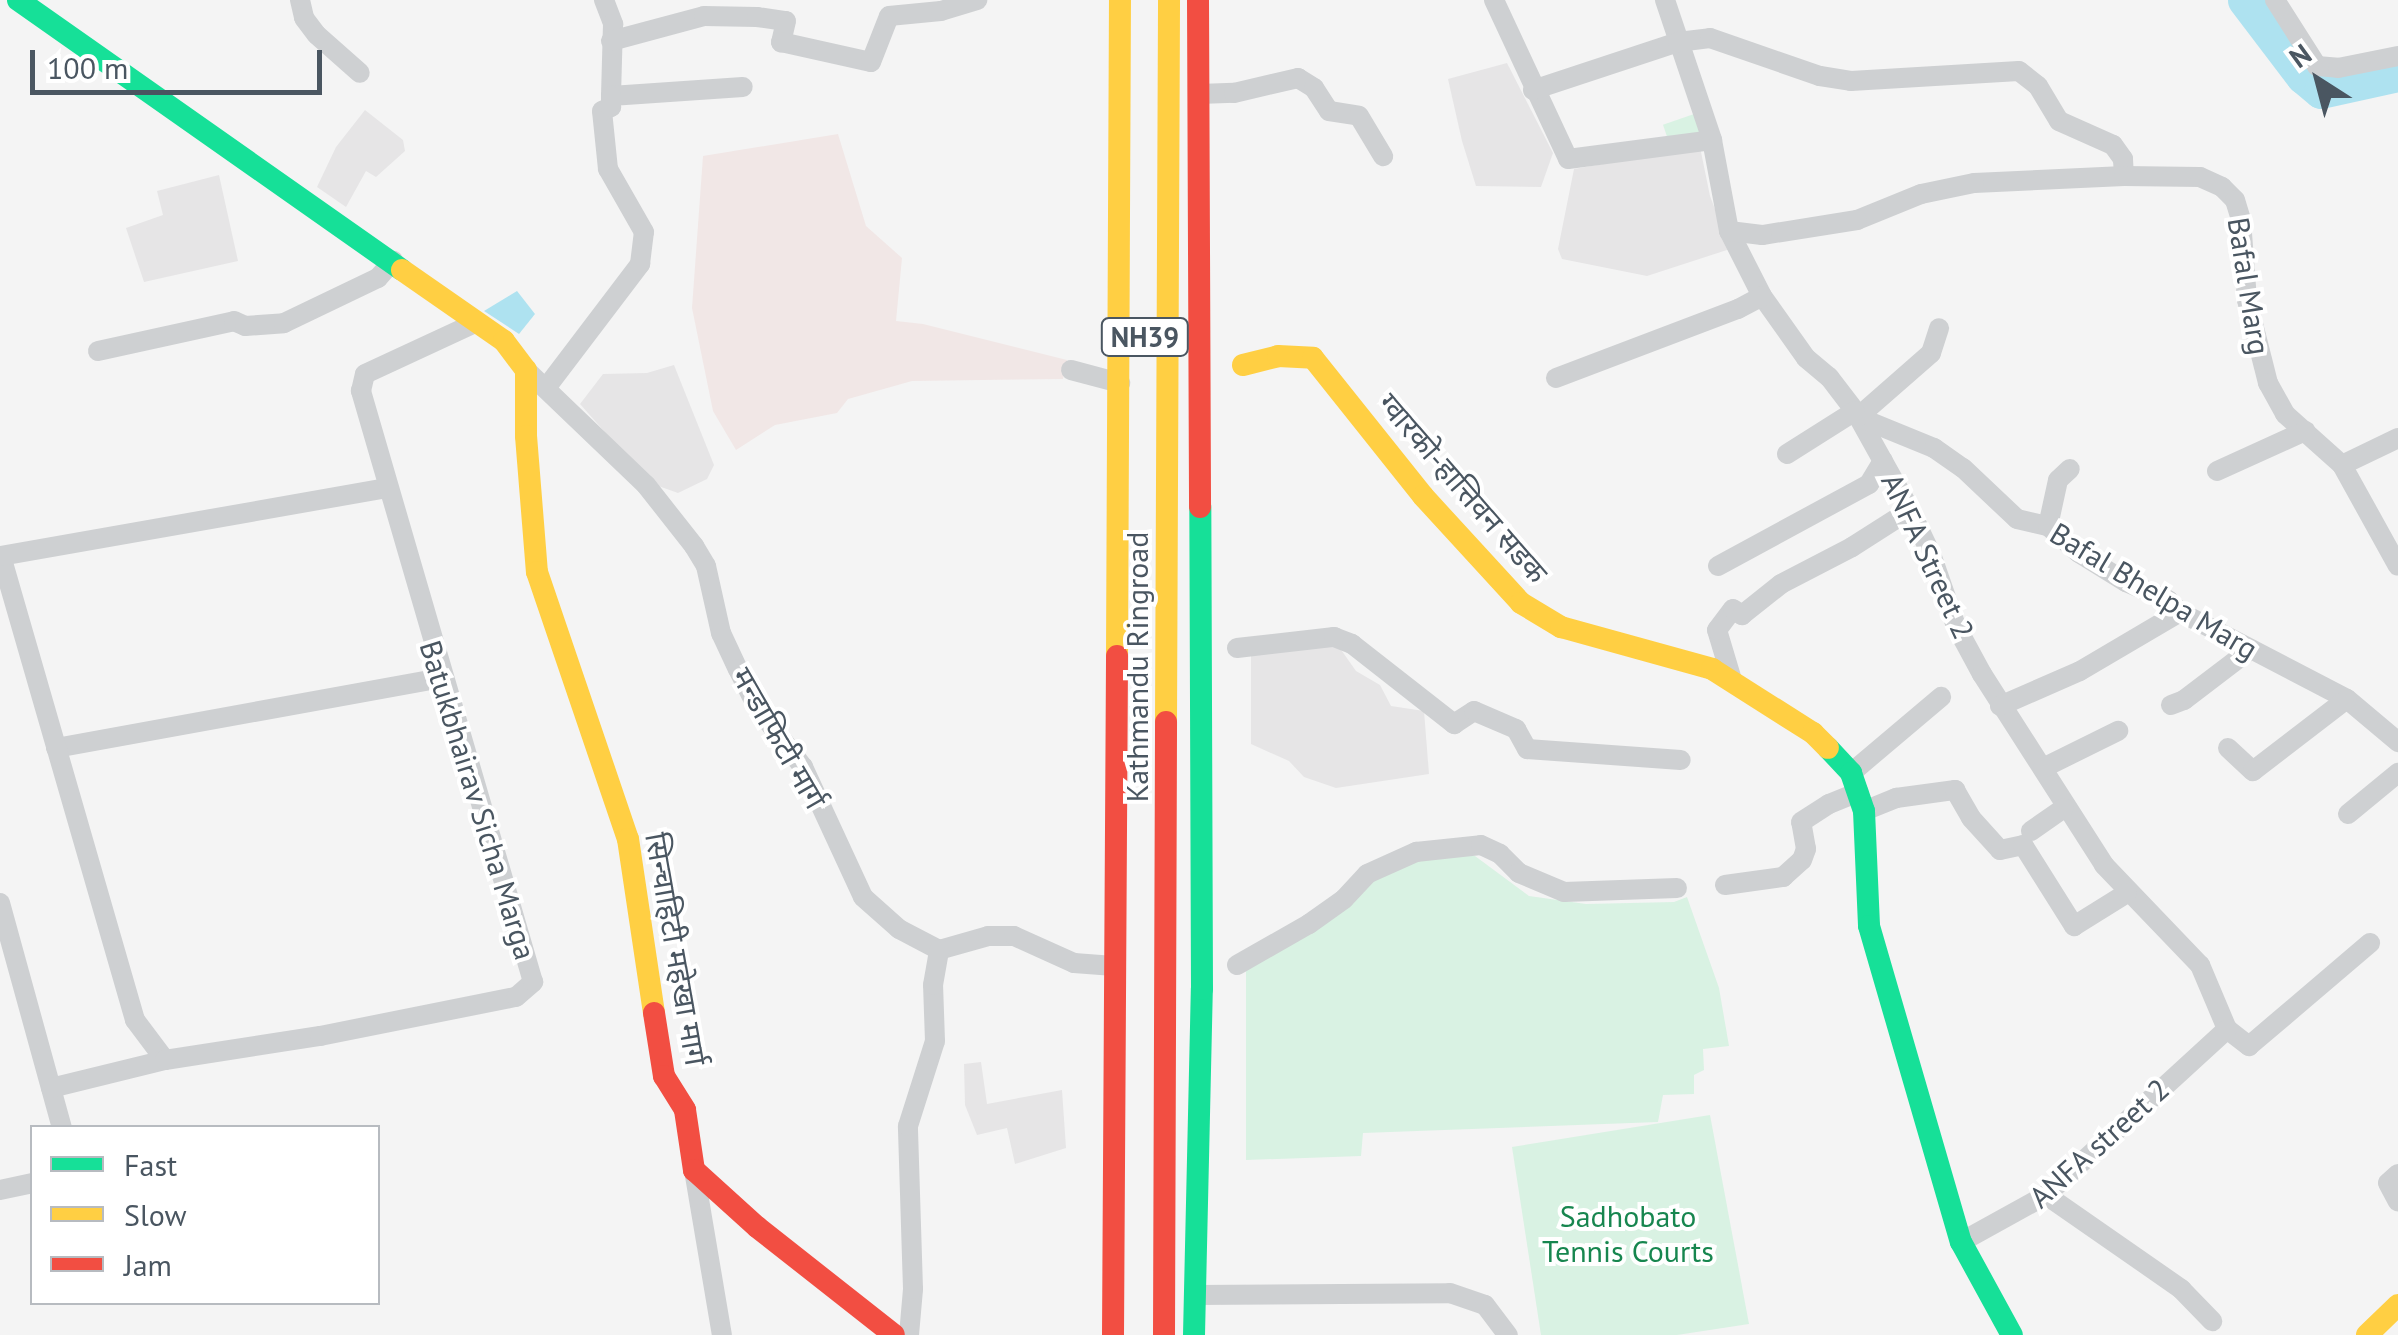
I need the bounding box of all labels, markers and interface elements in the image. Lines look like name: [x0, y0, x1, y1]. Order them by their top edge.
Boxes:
scale bar: [35, 30, 328, 92]
north arrow: [2268, 30, 2368, 130]
text: N: [2282, 35, 2318, 76]
text: 100 m: [47, 48, 128, 87]
street label: Bafal Marg: [2220, 215, 2278, 357]
road number: NH39: [1100, 314, 1190, 360]
street label: ग्वारको-हात्तिवन सडक: [1371, 386, 1555, 590]
street label: ANFA Street 2: [1874, 467, 1982, 645]
street label: Bafal Bhelpa Marg: [2044, 515, 2264, 667]
street label: Kathmandu Ringroad: [1119, 532, 1155, 802]
street label: Batukbhairav Sicha Marga: [412, 636, 544, 964]
street label: मन्डाफिटी मार्ग: [724, 661, 834, 815]
street label: सिन्चाहिटी महेखा मार्ग: [638, 830, 714, 1068]
street label: ANFA street 2: [2021, 1071, 2177, 1215]
legend: [30, 1125, 380, 1305]
text: Fast: [124, 1145, 177, 1184]
text: Slow: [124, 1195, 187, 1234]
park label: Sadhobato Tennis Courts: [1542, 1198, 1714, 1268]
text: Jam: [124, 1245, 172, 1284]

